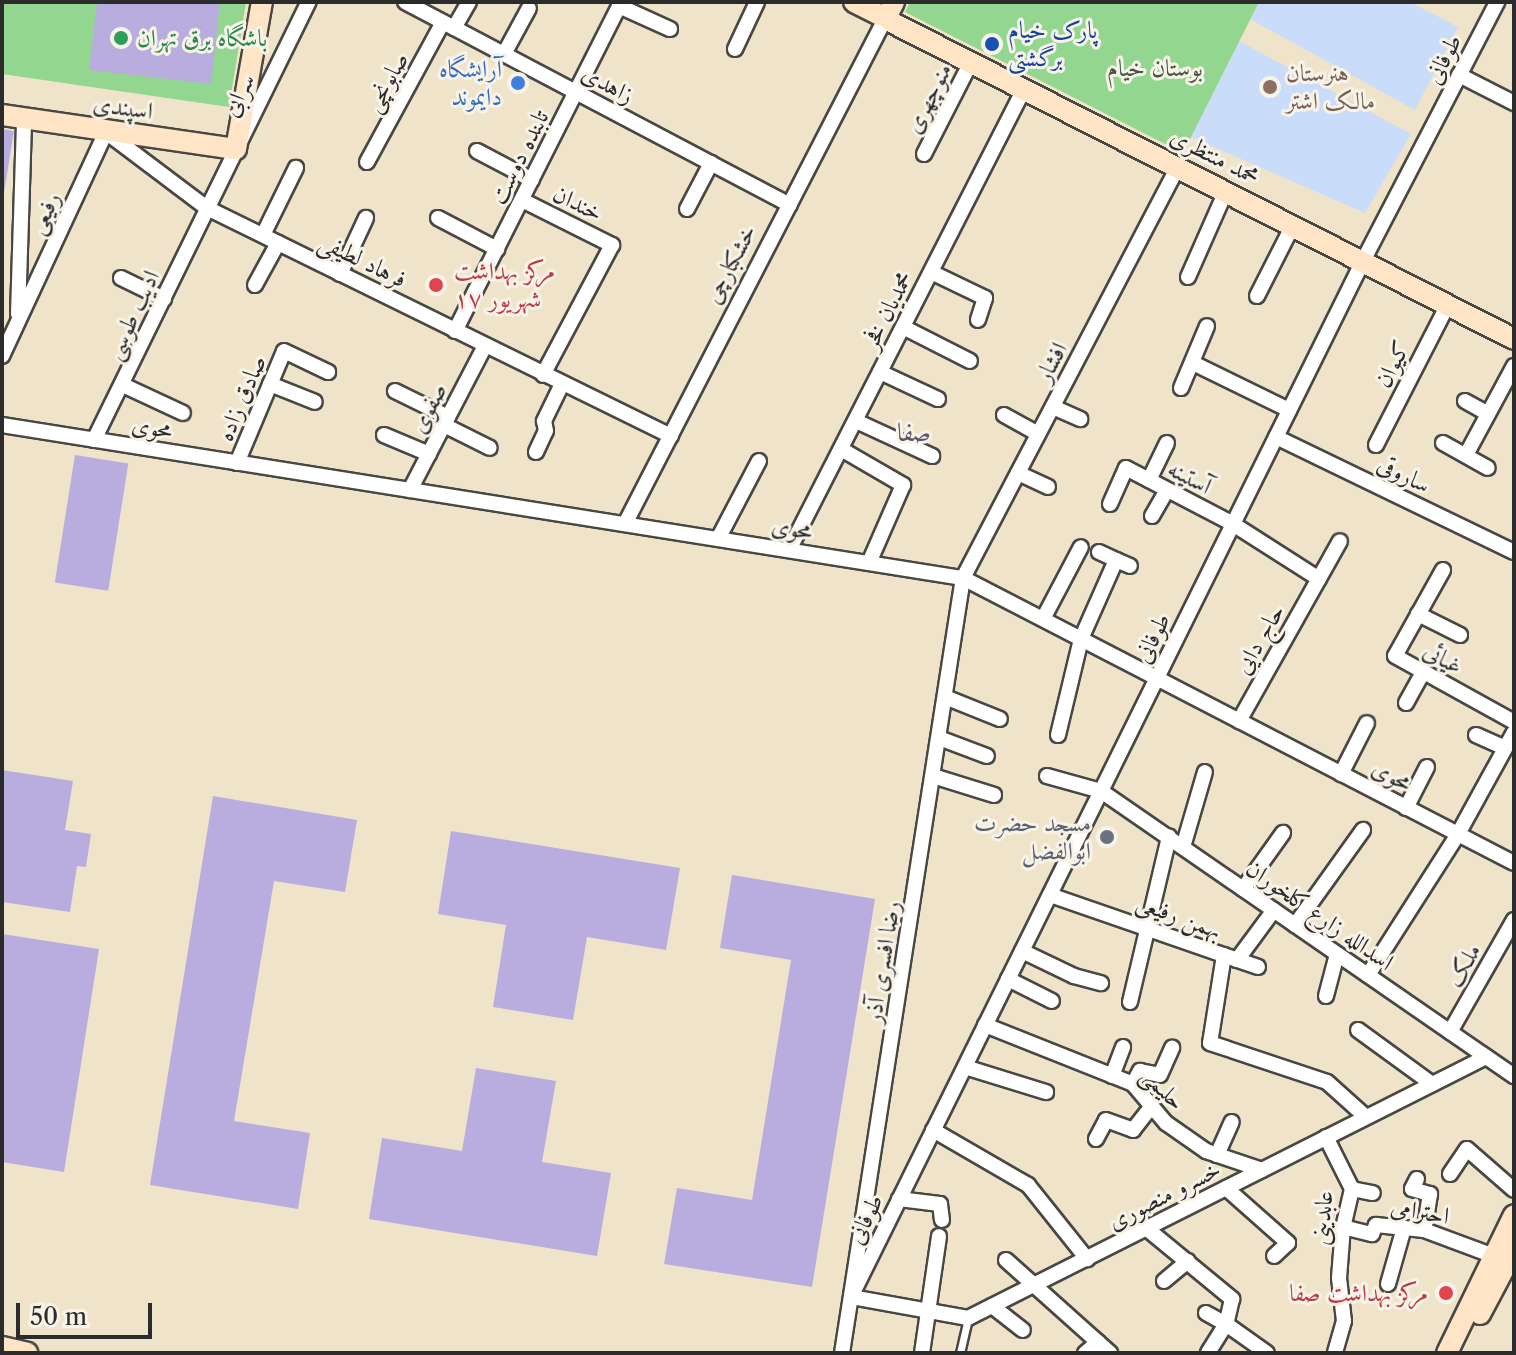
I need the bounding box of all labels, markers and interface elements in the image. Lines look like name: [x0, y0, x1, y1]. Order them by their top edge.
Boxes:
place label: پارک خیام برگشتی: [1008, 16, 1097, 72]
place label: باشگاه برق تهران: [137, 24, 267, 52]
marker: باشگاه برق تهران: [112, 29, 130, 47]
street label: طوفانی: [1418, 29, 1468, 89]
marker: پارک خیام برگشتی: [983, 35, 1001, 53]
street label: صابونچی: [358, 47, 414, 117]
park label: بوستان خیام: [1107, 54, 1203, 82]
place label: آرایشگاه دایموند: [439, 55, 502, 111]
street label: زاهدی: [577, 58, 639, 110]
street label: منوچهری: [898, 58, 958, 138]
place label: هنرستان مالک اشتر: [1286, 59, 1375, 115]
street label: سرابی: [215, 69, 261, 121]
marker: آرایشگاه دایموند: [509, 74, 527, 92]
marker: هنرستان مالک اشتر: [1261, 78, 1279, 96]
street label: اسپندی: [91, 89, 155, 125]
street label: تابنده دوست: [483, 105, 555, 209]
street label: محمد منتظری: [1166, 121, 1264, 191]
street label: خندان: [548, 179, 608, 227]
street label: رفیعی: [22, 187, 66, 239]
street label: خشکبارچی: [698, 220, 762, 308]
street label: فرهاد لطیفی: [315, 227, 411, 293]
place label: مرکز بهداشت ۱۷ شهریور: [454, 257, 555, 313]
street label: ادیب طوسی: [99, 266, 165, 364]
street label: محمدیان فخر: [855, 266, 919, 354]
marker: مرکز بهداشت ۱۷ شهریور: [425, 274, 447, 296]
street label: کیوان: [1368, 336, 1416, 392]
street label: افشار: [1029, 337, 1073, 387]
street label: صادق زاده: [210, 351, 272, 445]
street label: صفوی: [403, 378, 453, 438]
street label: محوی: [129, 410, 175, 444]
district label: صفا: [897, 417, 931, 449]
street label: ساروقی: [1373, 449, 1435, 499]
street label: آستینه: [1163, 454, 1217, 500]
street label: محوی: [769, 511, 815, 545]
street label: حاج دایی: [1228, 599, 1290, 679]
street label: طوفانی: [1128, 608, 1176, 668]
street label: غیائی: [1418, 636, 1468, 680]
street label: محوی: [1367, 753, 1417, 797]
place label: مسجد حضرت ابوالفضل: [974, 809, 1091, 865]
marker: مسجد حضرت ابوالفضل: [1098, 828, 1116, 846]
street label: اسدالله زارع کلخوران: [1241, 854, 1399, 976]
street label: بهمن رفیعی: [1132, 887, 1226, 945]
street label: رضا افسری آذر: [858, 899, 906, 1025]
street label: ملک: [1439, 938, 1487, 992]
street label: حلیمی: [1135, 1060, 1191, 1116]
street label: خسرو منصوری: [1103, 1154, 1225, 1236]
street label: طوفانی: [841, 1189, 889, 1249]
street label: عابدینی: [1305, 1189, 1339, 1247]
street label: احترامی: [1389, 1192, 1451, 1230]
place label: مرکز بهداشت صفا: [1289, 1279, 1428, 1307]
marker: مرکز بهداشت صفا: [1435, 1282, 1457, 1304]
scale bar: [20, 1287, 156, 1337]
text: 50 m: [30, 1302, 87, 1331]

